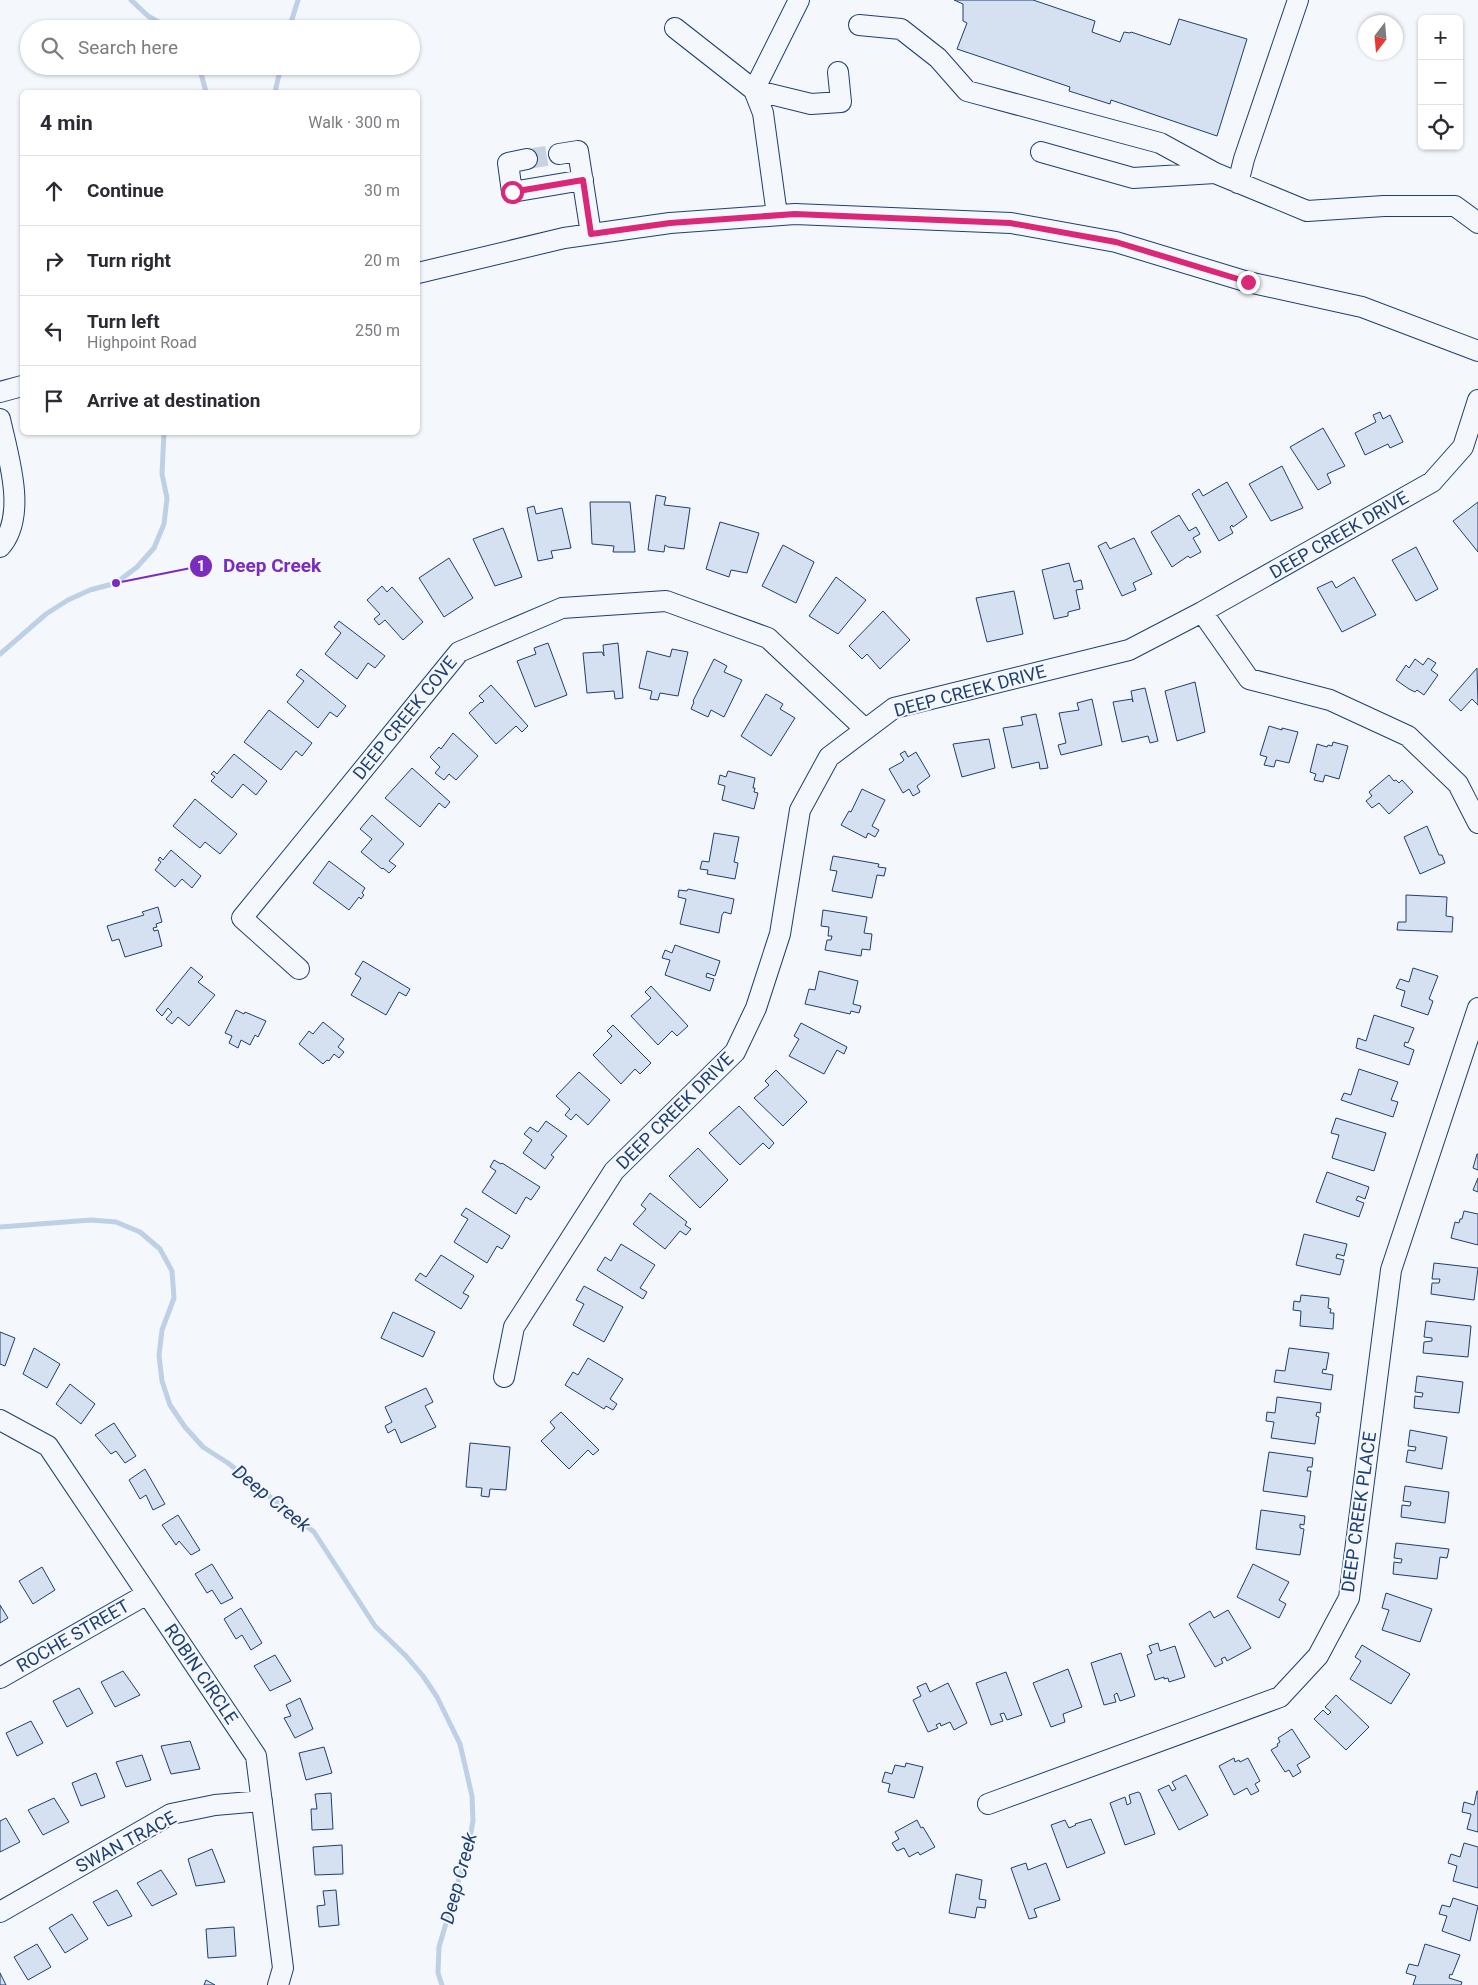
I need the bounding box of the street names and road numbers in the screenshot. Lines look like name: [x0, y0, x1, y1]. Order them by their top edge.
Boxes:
street label: DEEP CREEK DRIVE: [1266, 486, 1412, 583]
street label: DEEP CREEK COVE: [348, 652, 461, 784]
street label: DEEP CREEK DRIVE: [892, 660, 1048, 721]
street label: DEEP CREEK DRIVE: [612, 1048, 737, 1173]
street label: DEEP CREEK PLACE: [1337, 1430, 1380, 1594]
street label: ROCHE STREET: [13, 1595, 133, 1676]
street label: ROBIN CIRCLE: [160, 1620, 243, 1728]
street label: SWAN TRACE: [72, 1806, 179, 1877]

